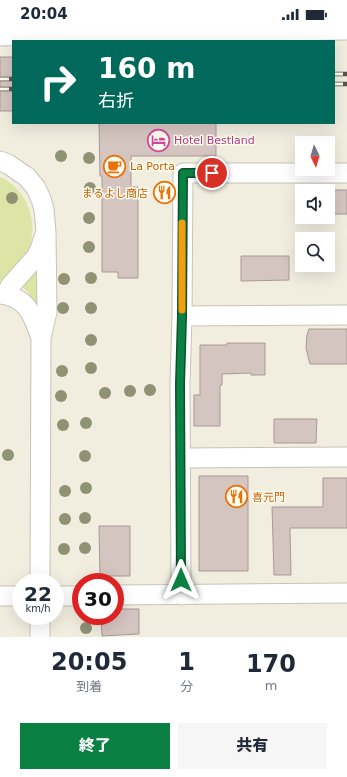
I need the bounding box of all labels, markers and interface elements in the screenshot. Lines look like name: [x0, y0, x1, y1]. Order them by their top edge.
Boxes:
text: 20:04: [20, 5, 68, 23]
text: 160 m: [98, 52, 195, 85]
icon: right: [32, 56, 84, 108]
text: 右折: [98, 90, 134, 111]
hotel icon: Hotel Bestland: [145, 127, 171, 153]
place label: Hotel Bestland: [174, 134, 255, 147]
north arrow: [295, 136, 335, 176]
map controls: [295, 136, 335, 272]
cafe icon: La Porta: [101, 153, 127, 179]
pin: [195, 156, 229, 190]
place label: La Porta: [130, 160, 175, 173]
icon: arrive: [201, 162, 223, 184]
restaurant icon: まるよし商店: [151, 180, 177, 206]
button: sound: [295, 184, 335, 224]
place label: まるよし商店: [82, 187, 148, 200]
button: search: [295, 232, 335, 272]
restaurant icon: 喜元門: [223, 484, 249, 510]
place label: 喜元門: [252, 491, 285, 504]
position arrow: [160, 559, 202, 601]
speed limit sign: 30: [72, 573, 124, 625]
text: 22: [24, 582, 52, 606]
text: km/h: [25, 603, 51, 614]
text: 20:05: [51, 648, 127, 676]
text: 1: [178, 648, 195, 676]
text: 170: [246, 650, 296, 678]
text: m: [265, 678, 277, 693]
text: 到着: [76, 679, 102, 694]
text: 分: [180, 679, 193, 694]
button: 終了: [20, 723, 170, 769]
button: 共有: [178, 723, 327, 769]

